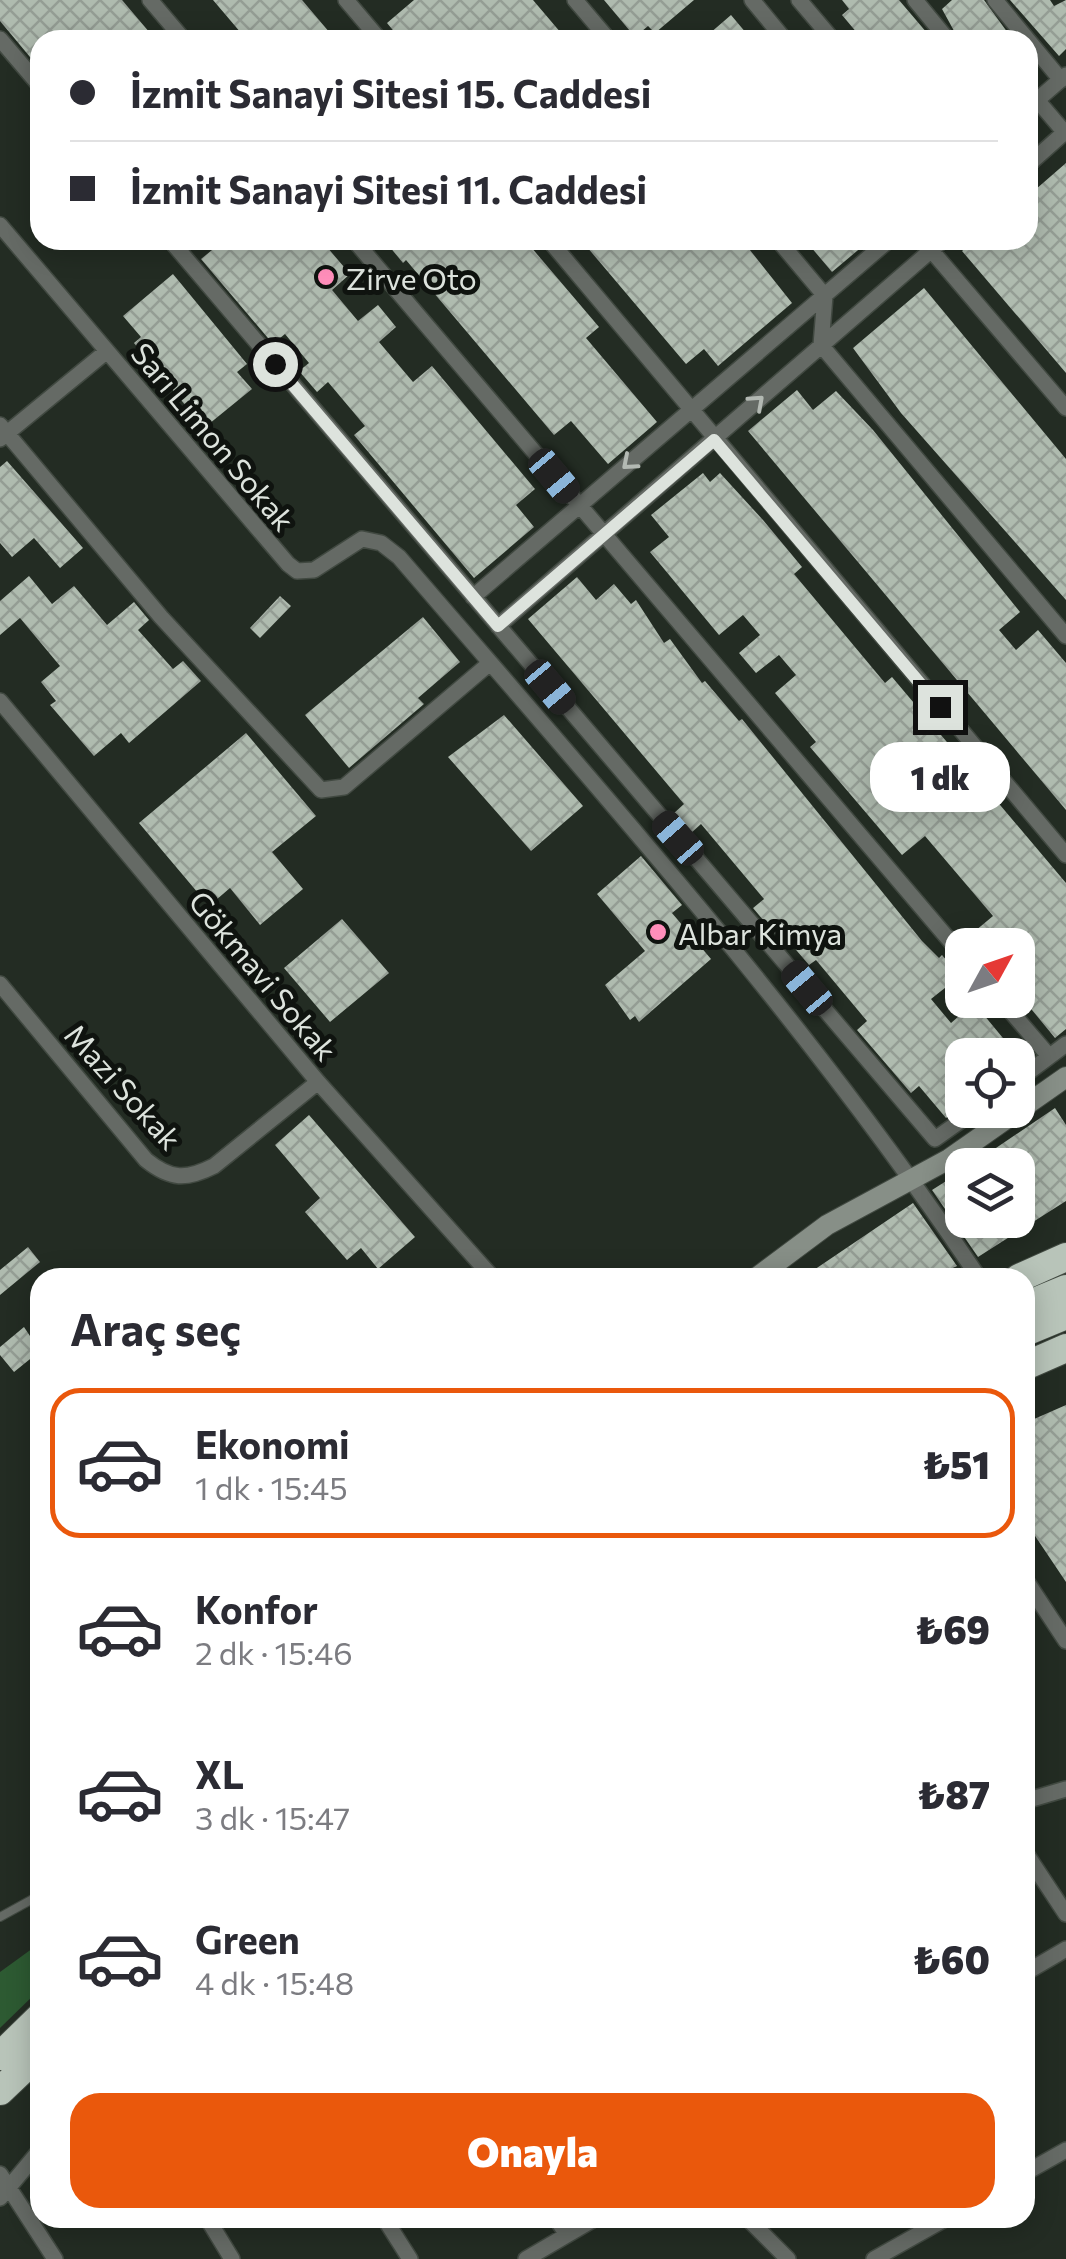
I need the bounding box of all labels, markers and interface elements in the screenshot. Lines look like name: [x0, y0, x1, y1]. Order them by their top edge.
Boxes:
text: İzmit Sanayi Sitesi 15. Caddesi: [130, 69, 651, 116]
text: İzmit Sanayi Sitesi 11. Caddesi: [130, 165, 647, 212]
place label: Zirve Oto: [346, 259, 477, 296]
marker: Zirve Oto: [315, 266, 337, 288]
street label: Sarı Limon Sokak: [124, 334, 304, 538]
route start: [253, 342, 298, 387]
one-way arrow: [745, 396, 764, 414]
car: [523, 443, 585, 509]
one-way arrow: [622, 451, 640, 469]
car: [519, 654, 581, 720]
route end: [918, 685, 963, 730]
callout: 1 dk: [870, 742, 1010, 812]
text: 1 dk: [911, 757, 969, 797]
car: [647, 806, 709, 870]
street label: Gökmavi Sokak: [182, 883, 346, 1067]
place label: Albar Kimya: [678, 914, 842, 951]
marker: Albar Kimya: [647, 921, 669, 943]
north arrow: [945, 928, 1035, 1018]
map controls: [945, 928, 1035, 1238]
car: [776, 955, 838, 1021]
street label: Mazi Sokak: [58, 1016, 190, 1156]
button: locate: [945, 1038, 1035, 1128]
button: layers: [945, 1148, 1035, 1238]
text: Araç seç: [70, 1300, 241, 1355]
icon: car: [75, 1418, 165, 1508]
text: Ekonomi: [195, 1420, 350, 1467]
text: ₺51: [923, 1440, 990, 1487]
text: 1 dk · 15:45: [195, 1467, 348, 1507]
icon: car: [75, 1583, 165, 1673]
text: Konfor: [195, 1585, 318, 1632]
text: ₺69: [915, 1605, 990, 1652]
text: 2 dk · 15:46: [195, 1632, 353, 1672]
icon: car: [75, 1748, 165, 1838]
text: XL: [195, 1750, 244, 1797]
text: ₺87: [917, 1770, 990, 1817]
text: 3 dk · 15:47: [195, 1797, 350, 1837]
icon: car: [75, 1913, 165, 2003]
text: Green: [195, 1915, 300, 1962]
text: ₺60: [913, 1935, 990, 1982]
text: 4 dk · 15:48: [195, 1962, 354, 2002]
button: Onayla: [70, 2093, 995, 2208]

